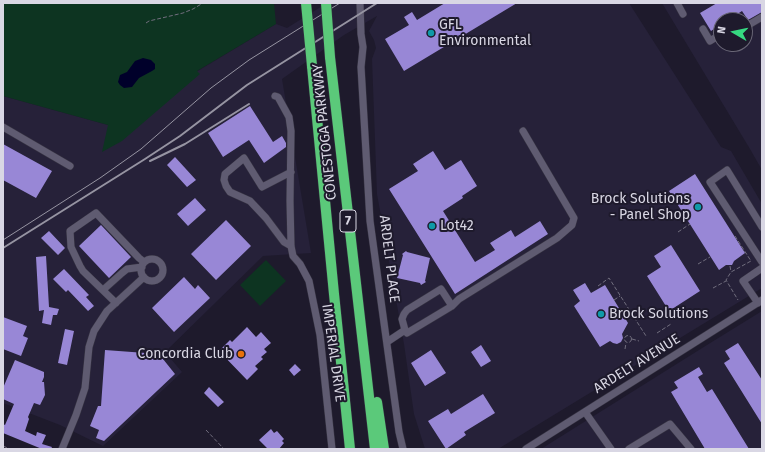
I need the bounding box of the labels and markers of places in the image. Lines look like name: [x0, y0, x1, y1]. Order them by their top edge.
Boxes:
place label: GFL Environmental: [439, 17, 531, 50]
marker: GFL Environmental: [426, 28, 436, 38]
place label: Brock Solutions - Panel Shop: [591, 191, 690, 224]
marker: Brock Solutions - Panel Shop: [693, 202, 703, 212]
place label: Lot42: [440, 218, 474, 234]
marker: Lot42: [427, 221, 437, 231]
place label: Brock Solutions: [609, 306, 708, 322]
marker: Brock Solutions: [596, 309, 606, 319]
place label: Concordia Club: [138, 346, 233, 362]
marker: Concordia Club: [236, 349, 246, 359]

